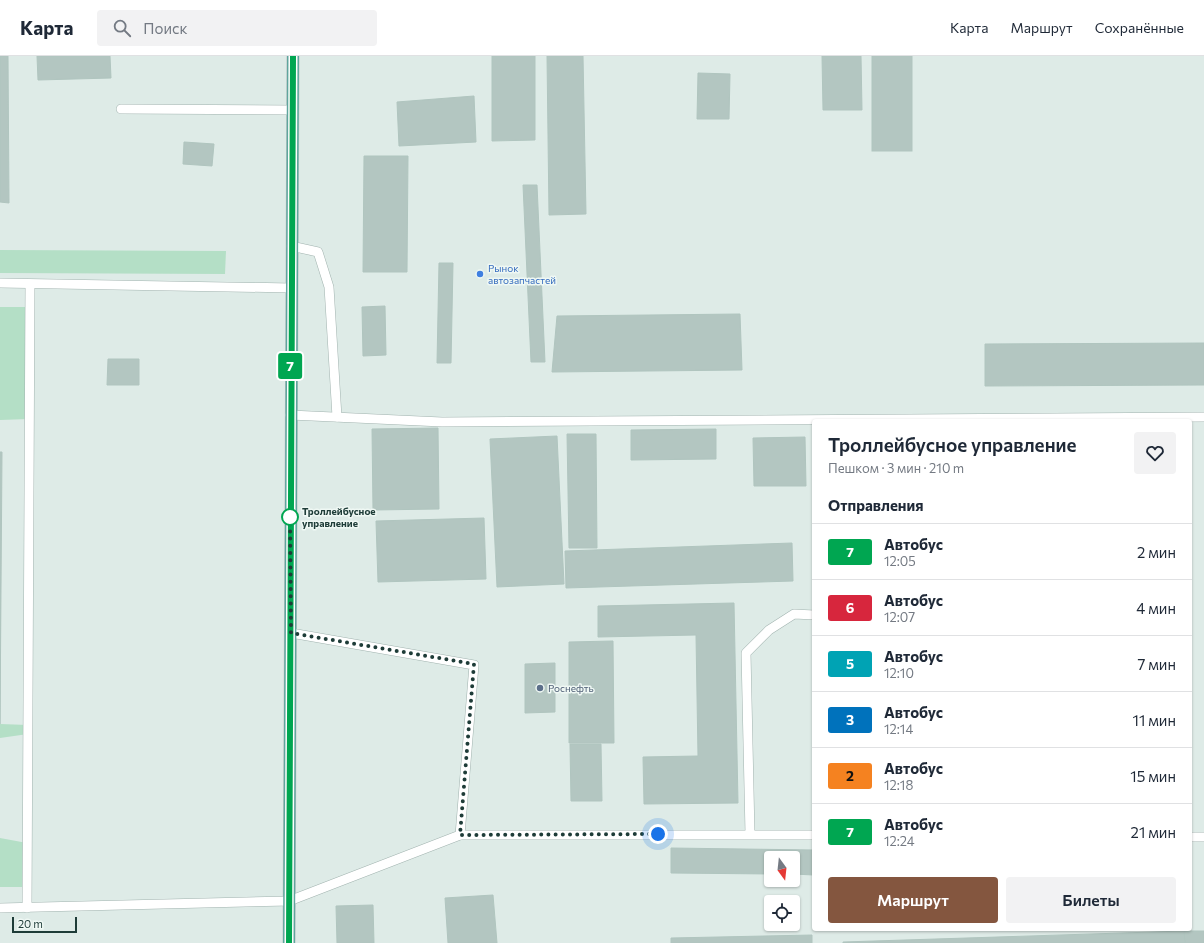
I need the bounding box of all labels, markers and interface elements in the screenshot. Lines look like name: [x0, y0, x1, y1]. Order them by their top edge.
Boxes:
search box: [97, 10, 377, 46]
text: Карта: [20, 16, 73, 39]
icon: search: [111, 17, 133, 39]
text: Поиск: [143, 19, 188, 37]
text: Карта: [950, 19, 988, 36]
text: Маршрут: [1010, 19, 1073, 36]
text: Сохранённые: [1095, 19, 1184, 36]
place label: Рынок автозапчастей: [488, 262, 556, 286]
marker: Рынок автозапчастей: [475, 269, 485, 279]
line badge: 7: [277, 353, 303, 379]
text: 7: [286, 357, 294, 374]
button: heart: [1134, 432, 1176, 474]
text: Троллейбусное управление: [828, 433, 1077, 456]
text: Пешком · 3 мин · 210 m: [828, 460, 964, 476]
text: Отправления: [828, 496, 924, 514]
place label: Троллейбусное управление: [302, 505, 376, 529]
marker: Троллейбусное управление: [281, 508, 299, 526]
text: Автобус: [884, 535, 943, 553]
text: 7: [846, 543, 854, 560]
text: 2 мин: [1137, 543, 1176, 561]
text: 12:05: [884, 553, 916, 569]
text: Автобус: [884, 591, 943, 609]
text: 6: [846, 599, 854, 616]
text: 4 мин: [1136, 599, 1176, 617]
text: 12:07: [884, 609, 915, 625]
text: Автобус: [884, 647, 943, 665]
text: 5: [846, 655, 854, 672]
text: 7 мин: [1137, 655, 1176, 673]
text: 12:10: [884, 665, 914, 681]
place label: Роснефть: [548, 682, 594, 694]
marker: Роснефть: [535, 683, 545, 693]
text: Автобус: [884, 703, 943, 721]
text: 3: [846, 711, 854, 728]
text: 11 мин: [1132, 711, 1176, 729]
text: 12:14: [884, 721, 913, 737]
text: Автобус: [884, 759, 943, 777]
text: 2: [846, 767, 854, 784]
text: 15 мин: [1130, 767, 1176, 785]
text: 12:18: [884, 777, 913, 793]
text: Автобус: [884, 815, 943, 833]
text: 7: [846, 823, 854, 840]
text: 21 мин: [1131, 823, 1176, 841]
your location: [648, 824, 668, 844]
text: 12:24: [884, 833, 915, 849]
north arrow: [764, 851, 800, 887]
map controls: [764, 851, 800, 931]
button: Маршрут: [828, 877, 998, 923]
button: Билеты: [1006, 877, 1176, 923]
button: locate: [764, 895, 800, 931]
scale bar: [12, 915, 77, 934]
text: 20 m: [18, 917, 43, 930]

